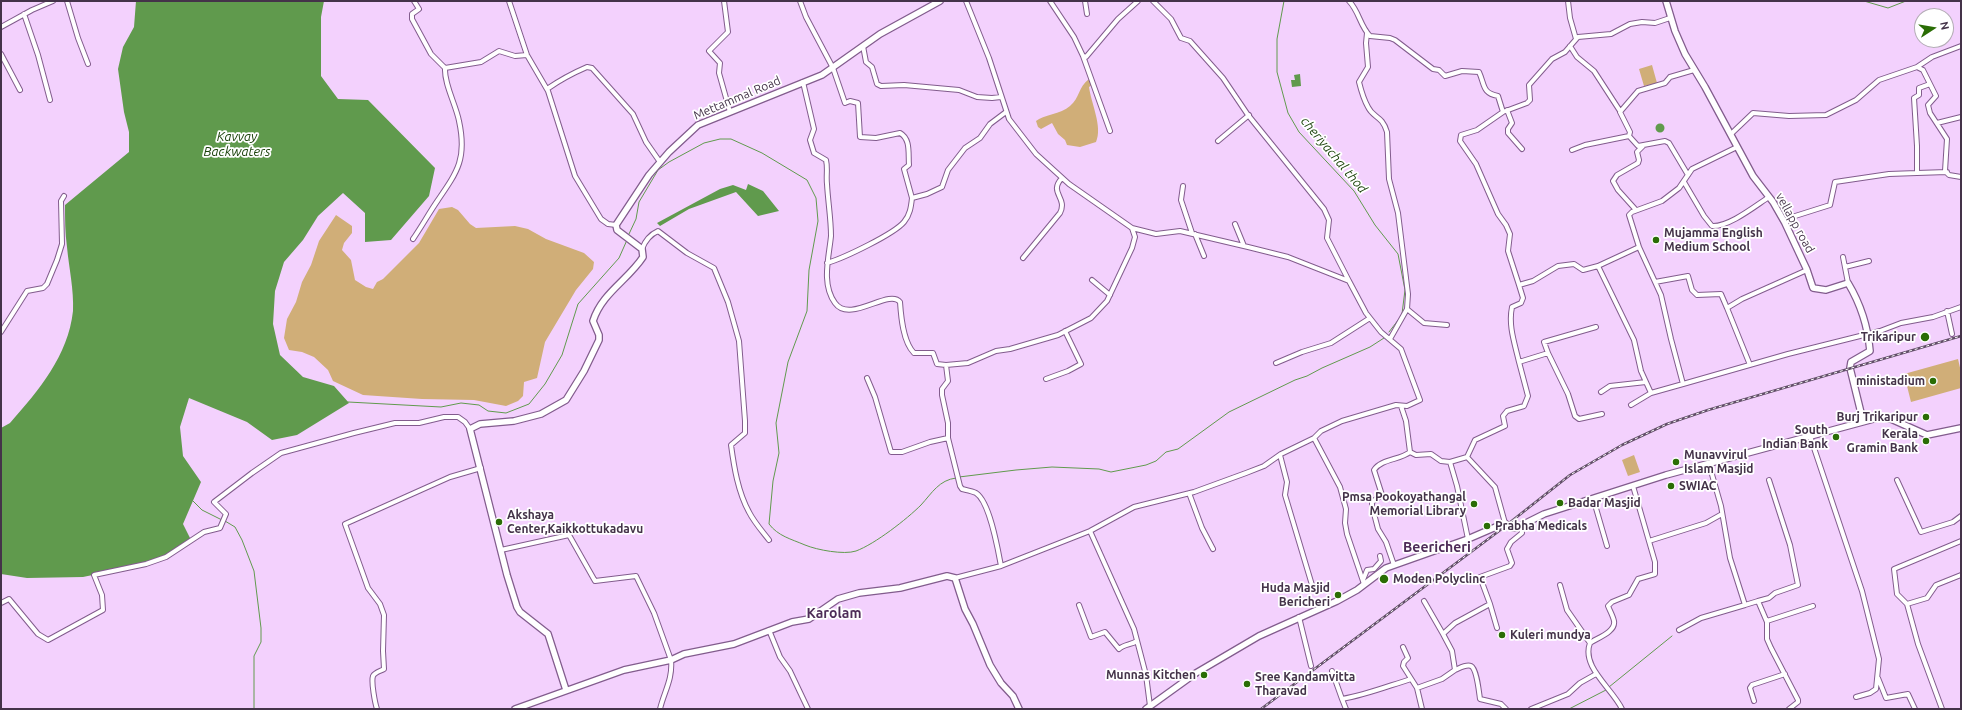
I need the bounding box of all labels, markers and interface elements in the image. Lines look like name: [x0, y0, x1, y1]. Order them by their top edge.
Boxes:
north arrow: [1914, 8, 1954, 48]
text: N: [1938, 20, 1951, 31]
street label: Mettammal Road: [691, 73, 783, 123]
water label: cheriyachal thod: [1298, 114, 1370, 196]
water label: Kavvay Backwaters: [203, 129, 271, 160]
street label: vellapp road: [1773, 190, 1817, 256]
place label: Mujamma English Medium School: [1664, 226, 1763, 254]
marker: Mujamma English Medium School: [1651, 235, 1661, 245]
place label: Trikaripur: [1861, 330, 1916, 344]
marker: Trikaripur: [1919, 331, 1931, 343]
place label: ministadium: [1856, 374, 1925, 388]
marker: ministadium: [1928, 376, 1938, 386]
place label: Burj Trikaripur: [1837, 410, 1918, 424]
marker: Burj Trikaripur: [1921, 412, 1931, 422]
place label: South Indian Bank: [1762, 423, 1828, 451]
place label: Kerala Gramin Bank: [1847, 427, 1918, 455]
marker: South Indian Bank: [1831, 432, 1841, 442]
marker: Kerala Gramin Bank: [1921, 436, 1931, 446]
place label: Munavvirul Islam Masjid: [1684, 448, 1753, 476]
marker: Munavvirul Islam Masjid: [1671, 457, 1681, 467]
place label: SWIAC: [1679, 479, 1716, 493]
marker: SWIAC: [1666, 481, 1676, 491]
place label: Pmsa Pookoyathangal Memorial Library: [1342, 490, 1466, 518]
place label: Badar Masjid: [1568, 496, 1641, 510]
marker: Badar Masjid: [1555, 498, 1565, 508]
marker: Pmsa Pookoyathangal Memorial Library: [1469, 499, 1479, 509]
place label: Akshaya Center,Kaikkottukadavu: [507, 508, 643, 536]
marker: Akshaya Center,Kaikkottukadavu: [494, 517, 504, 527]
place label: Prabha Medicals: [1495, 519, 1587, 533]
marker: Prabha Medicals: [1482, 521, 1492, 531]
district label: Beericheri: [1403, 539, 1471, 555]
place label: Moden Polyclinc: [1393, 572, 1485, 586]
marker: Moden Polyclinc: [1378, 573, 1390, 585]
place label: Huda Masjid Bericheri: [1261, 581, 1330, 609]
marker: Huda Masjid Bericheri: [1333, 590, 1343, 600]
district label: Karolam: [807, 605, 861, 621]
place label: Kuleri mundya: [1510, 628, 1591, 642]
marker: Kuleri mundya: [1497, 630, 1507, 640]
place label: Munnas Kitchen: [1106, 668, 1196, 682]
marker: Munnas Kitchen: [1199, 670, 1209, 680]
place label: Sree Kandamvitta Tharavad: [1255, 670, 1355, 698]
marker: Sree Kandamvitta Tharavad: [1242, 679, 1252, 689]

